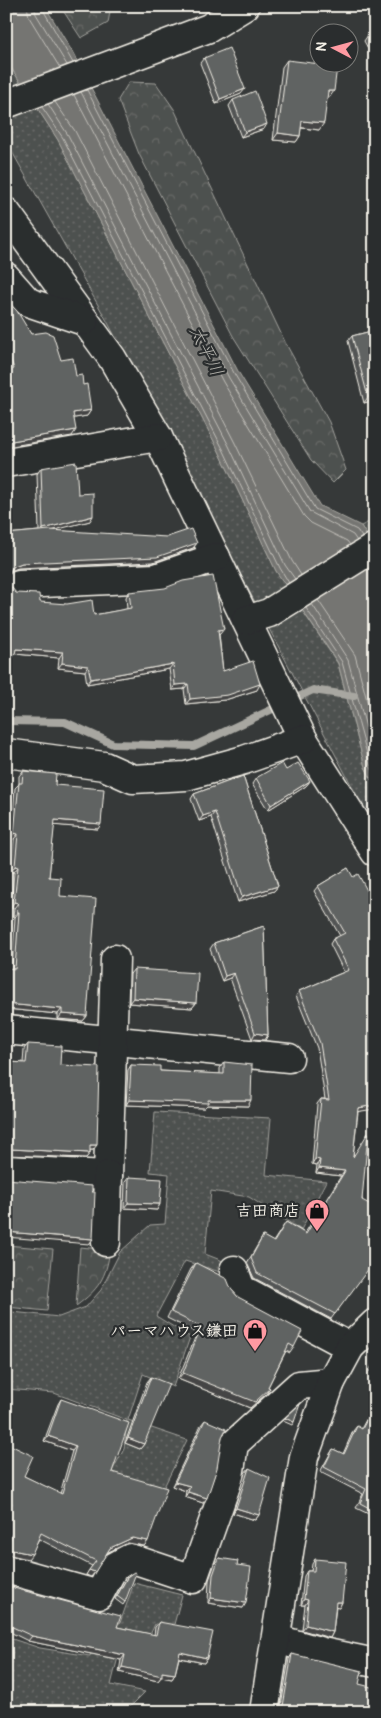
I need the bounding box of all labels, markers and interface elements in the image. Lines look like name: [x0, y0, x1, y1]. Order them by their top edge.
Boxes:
north arrow: [308, 22, 358, 72]
text: N: [313, 41, 331, 52]
water label: 太平川: [184, 322, 228, 380]
shop icon: 吉田商店: [304, 1198, 330, 1232]
place label: 吉田商店: [236, 1201, 300, 1221]
shop icon: パーマハウス鎌田: [242, 1318, 268, 1352]
place label: パーマハウス鎌田: [110, 1321, 238, 1341]

